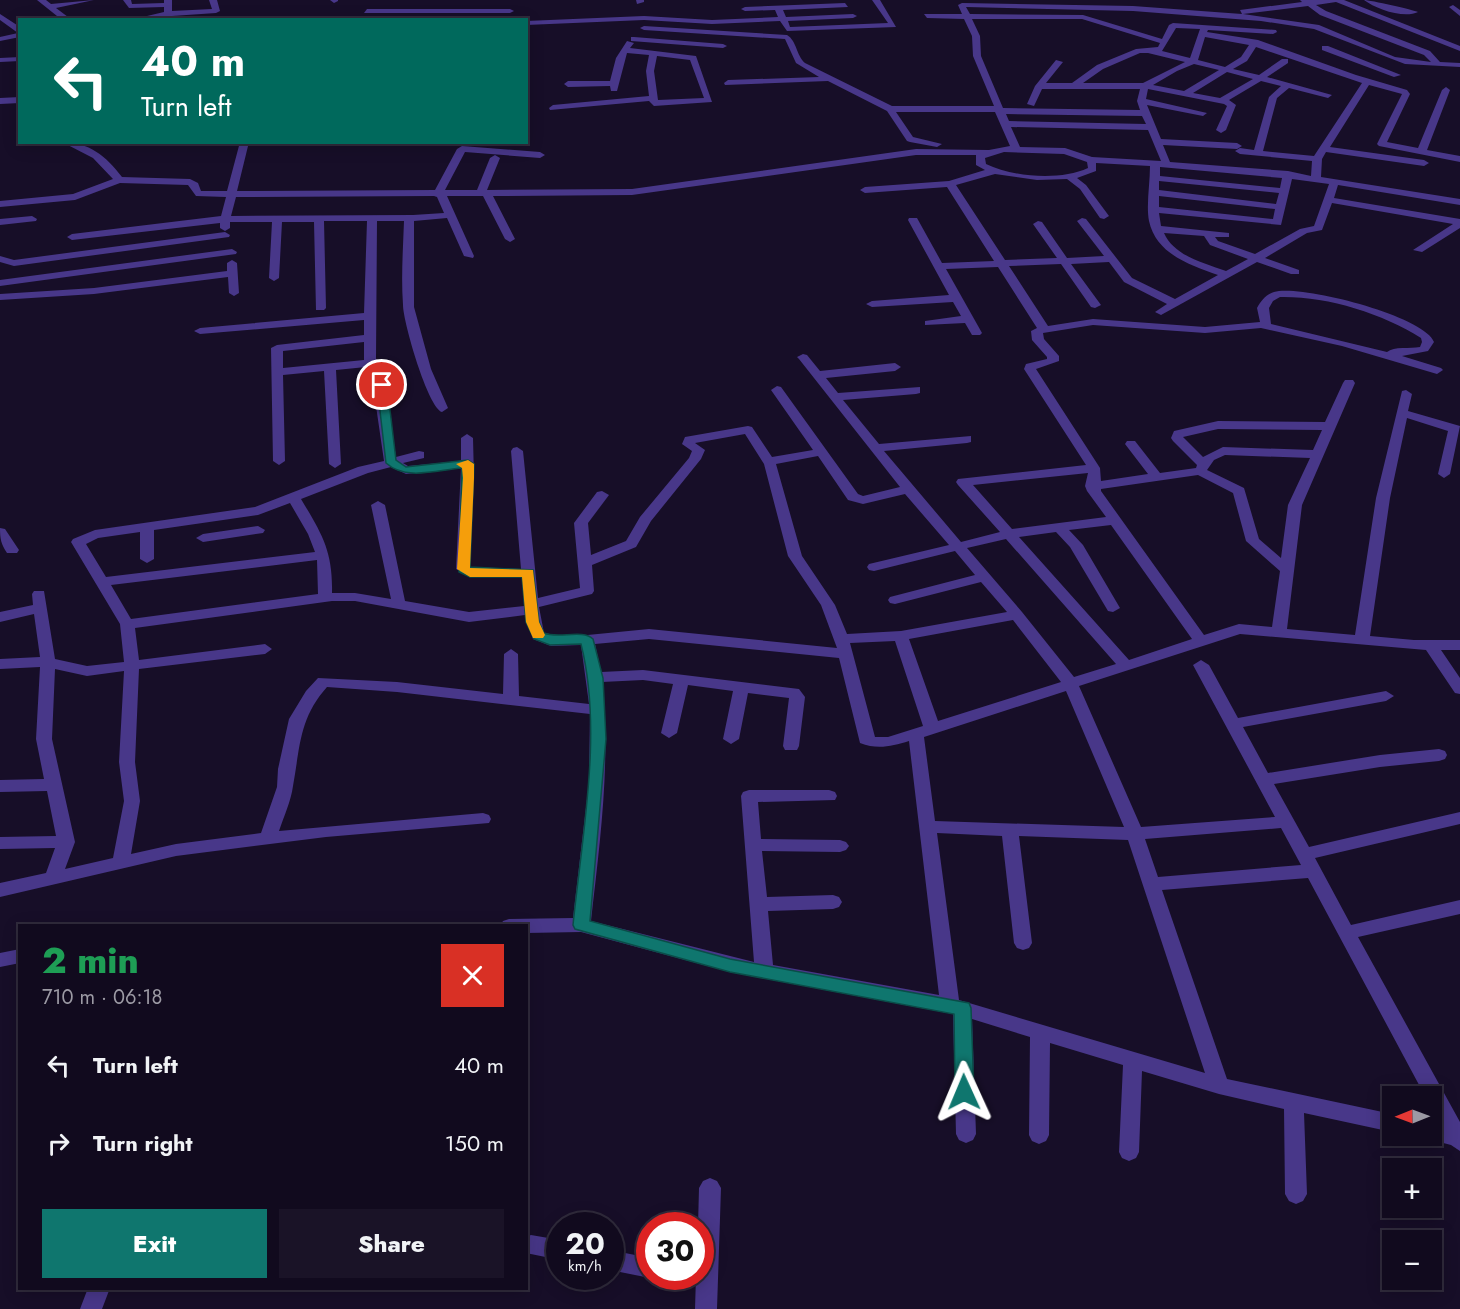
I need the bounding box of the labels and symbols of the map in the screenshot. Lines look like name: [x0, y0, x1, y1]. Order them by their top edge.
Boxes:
pin: [356, 359, 407, 410]
position arrow: [932, 1060, 996, 1124]
north arrow: [1382, 1086, 1442, 1146]
speed limit sign: 30: [636, 1212, 714, 1290]

